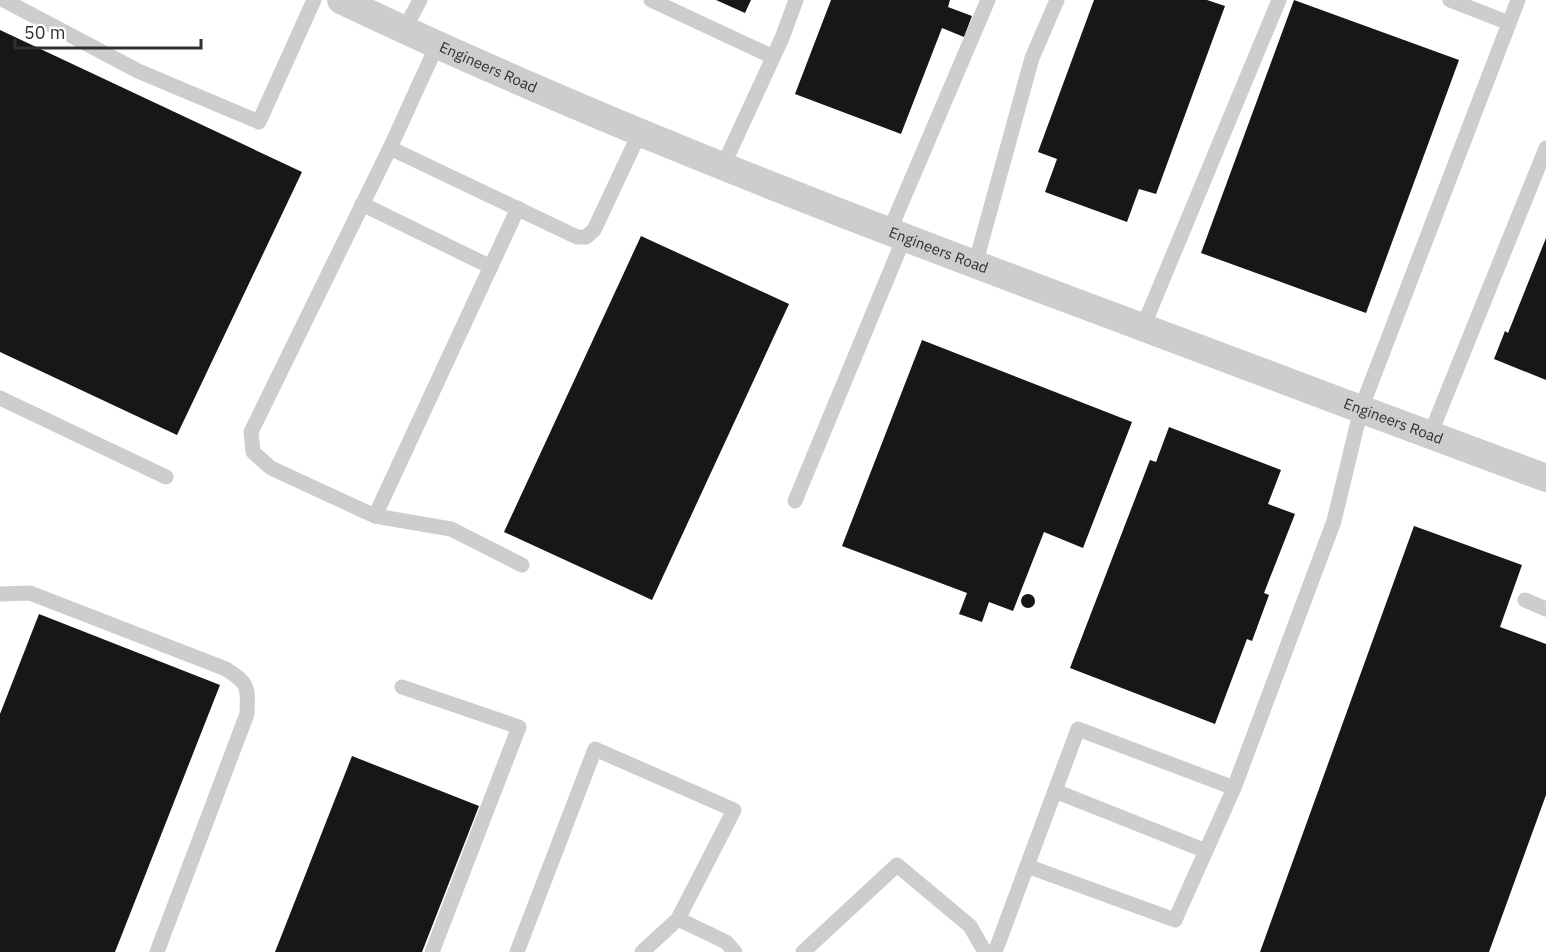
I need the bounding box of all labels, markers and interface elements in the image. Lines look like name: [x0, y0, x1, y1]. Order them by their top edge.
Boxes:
scale bar: [15, 12, 201, 50]
text: 50 m: [24, 21, 66, 44]
street label: Engineers Road: [437, 37, 540, 97]
street label: Engineers Road: [886, 222, 991, 277]
street label: Engineers Road: [1341, 394, 1446, 448]

